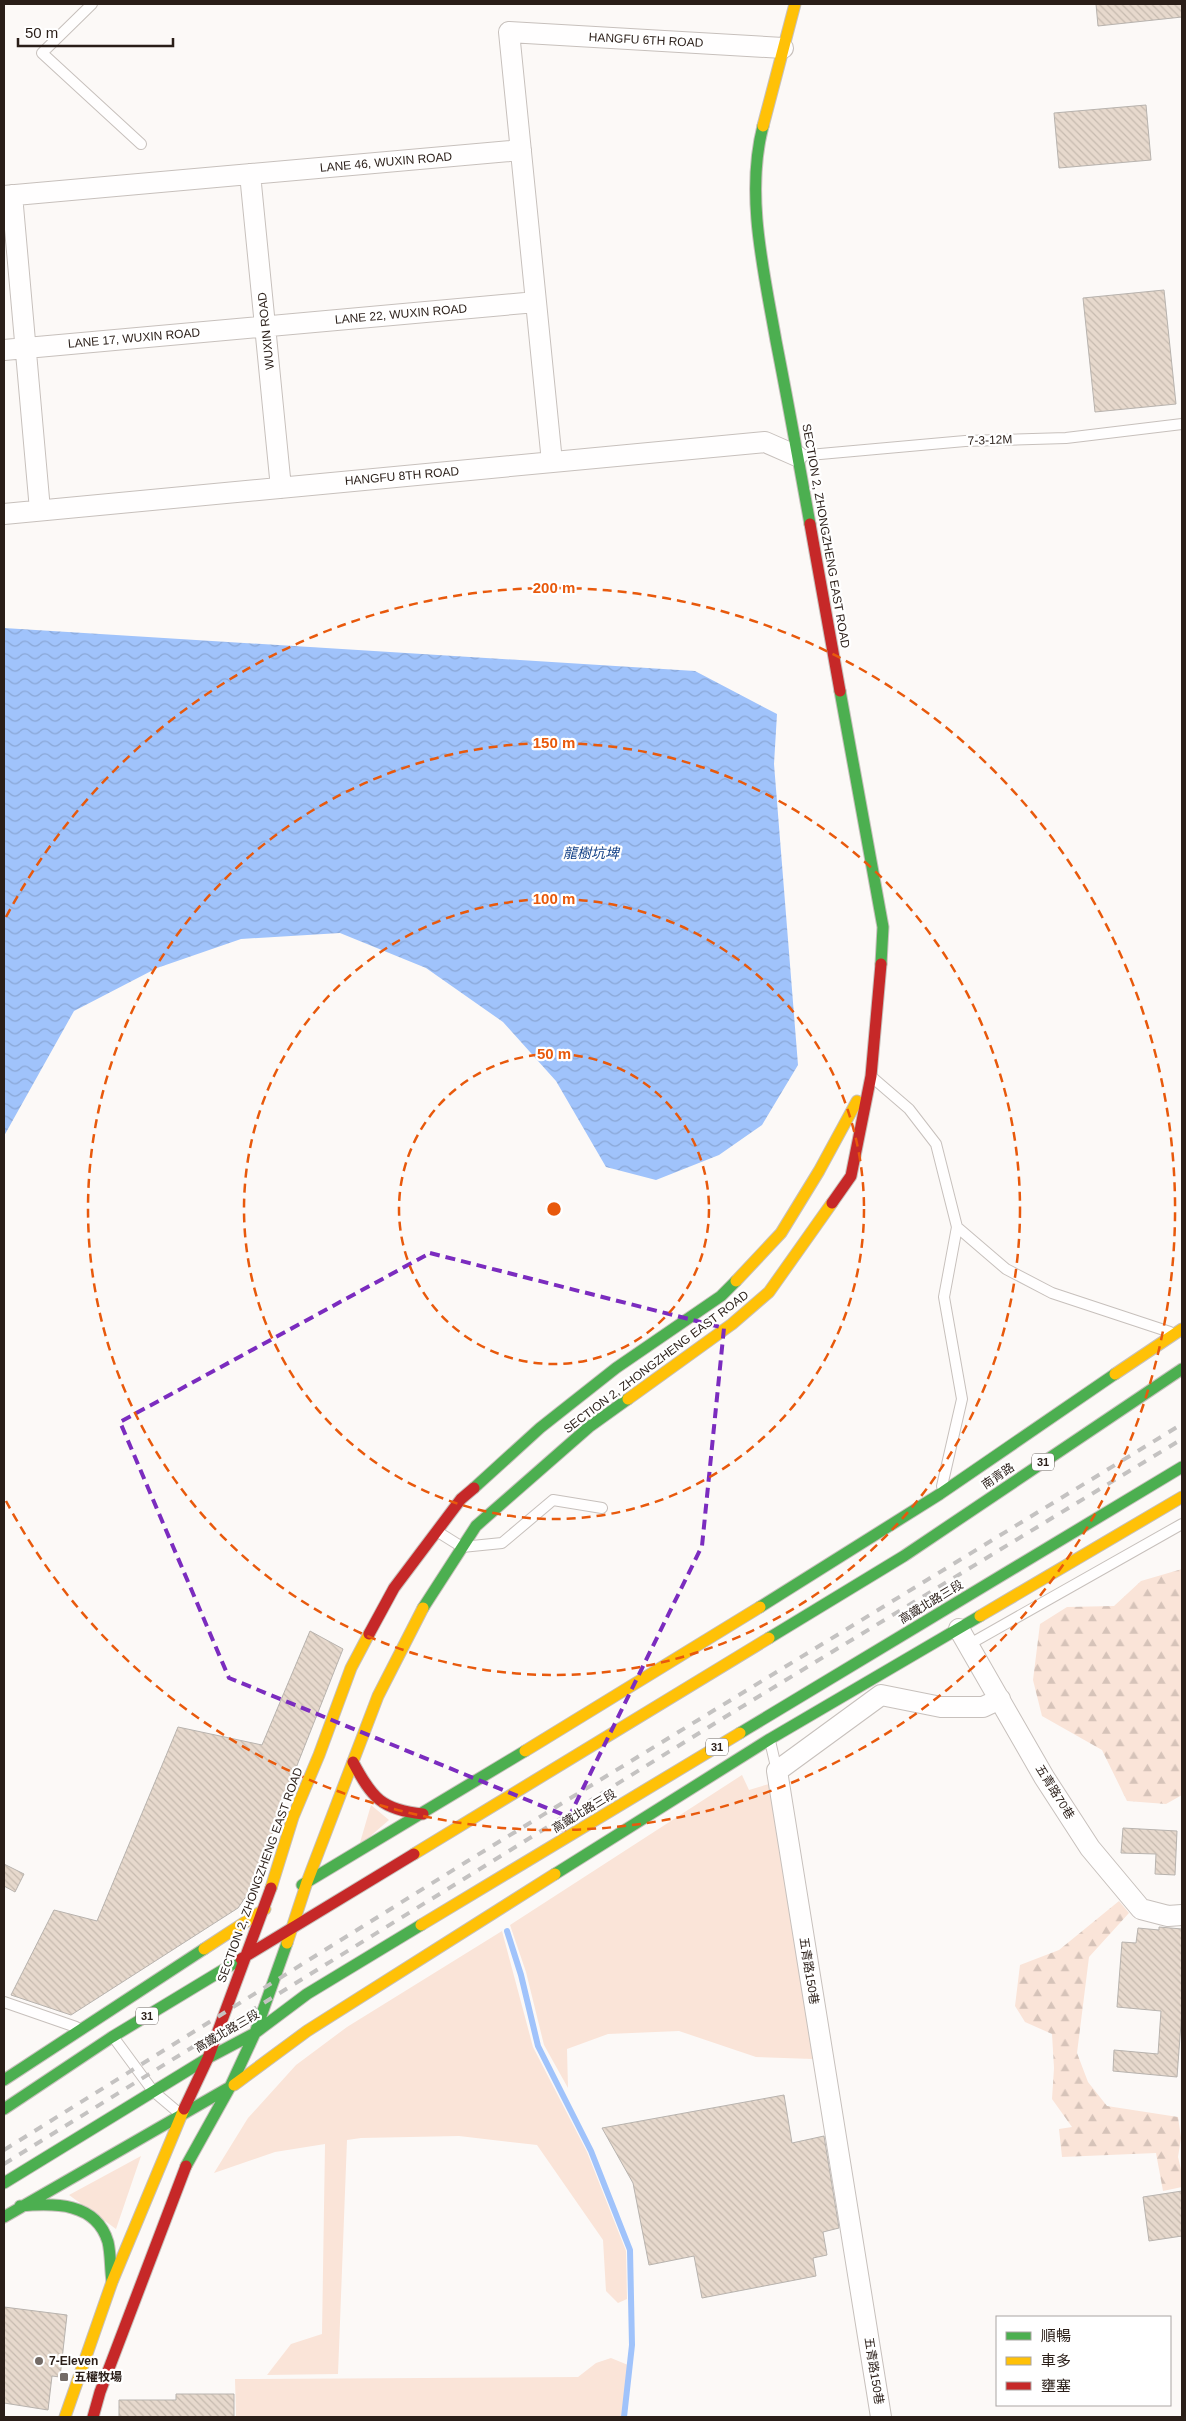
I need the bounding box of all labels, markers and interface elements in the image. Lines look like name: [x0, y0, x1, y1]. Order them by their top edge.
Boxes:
scale bar: [18, 15, 172, 47]
text: 50 m: [25, 24, 58, 41]
street label: HANGFU 6TH ROAD: [588, 30, 704, 50]
street label: LANE 46, WUXIN ROAD: [319, 149, 453, 175]
street label: WUXIN ROAD: [255, 291, 277, 371]
street label: LANE 22, WUXIN ROAD: [334, 301, 468, 327]
street label: LANE 17, WUXIN ROAD: [67, 325, 201, 351]
street label: SECTION 2, ZHONGZHENG EAST ROAD: [799, 423, 853, 650]
street label: 7-3-12M: [967, 432, 1013, 448]
street label: HANGFU 8TH ROAD: [344, 464, 460, 488]
text: 200 m: [533, 579, 575, 596]
text: 150 m: [533, 734, 575, 751]
water label: 龍樹坑埤: [563, 845, 621, 861]
text: 100 m: [533, 890, 575, 907]
text: 50 m: [537, 1045, 571, 1062]
centre of rings: [545, 1200, 563, 1218]
street label: SECTION 2, ZHONGZHENG EAST ROAD: [561, 1288, 751, 1436]
road number: 31: [1032, 1454, 1054, 1470]
street label: 南青路: [979, 1460, 1017, 1492]
street label: 高鐵北路三段: [897, 1577, 965, 1627]
road number: 31: [706, 1738, 728, 1755]
street label: 五青路70巷: [1033, 1762, 1077, 1822]
street label: SECTION 2, ZHONGZHENG EAST ROAD: [214, 1765, 306, 1984]
street label: 高鐵北路三段: [550, 1786, 618, 1836]
street label: 五青路150巷: [797, 1936, 821, 2006]
street label: 高鐵北路三段: [192, 2007, 262, 2055]
road number: 31: [136, 2008, 158, 2024]
legend: [996, 2316, 1171, 2406]
text: 順暢: [1041, 2327, 1071, 2344]
street label: 五青路150巷: [862, 2336, 886, 2406]
text: 車多: [1041, 2352, 1071, 2369]
place label: 7-Eleven: [49, 2354, 98, 2368]
marker: 7-Eleven: [33, 2355, 45, 2367]
place label: 五權牧場: [74, 2370, 122, 2384]
marker: 五權牧場: [58, 2371, 70, 2383]
text: 壅塞: [1041, 2377, 1071, 2394]

